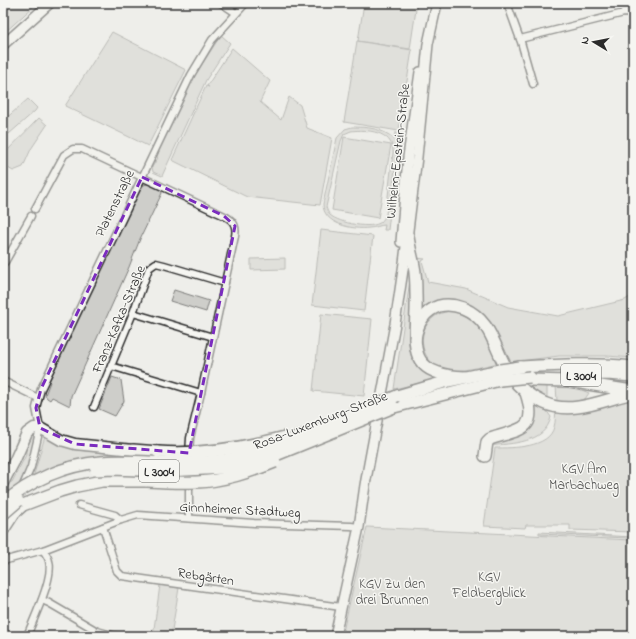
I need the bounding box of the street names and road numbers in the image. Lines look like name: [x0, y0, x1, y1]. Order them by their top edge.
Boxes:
street label: Wilhelm-Epstein-Straße: [381, 82, 416, 220]
street label: Platenstraße: [90, 166, 141, 241]
street label: Franz-Kafka-Straße: [87, 262, 152, 378]
road number: L 3004: [561, 364, 601, 386]
street label: Rosa-Luxemburg-Straße: [251, 386, 392, 458]
road number: L 3004: [139, 460, 179, 482]
street label: Ginnheimer Stadtweg: [179, 497, 301, 525]
street label: Rebgärten: [176, 563, 236, 593]

